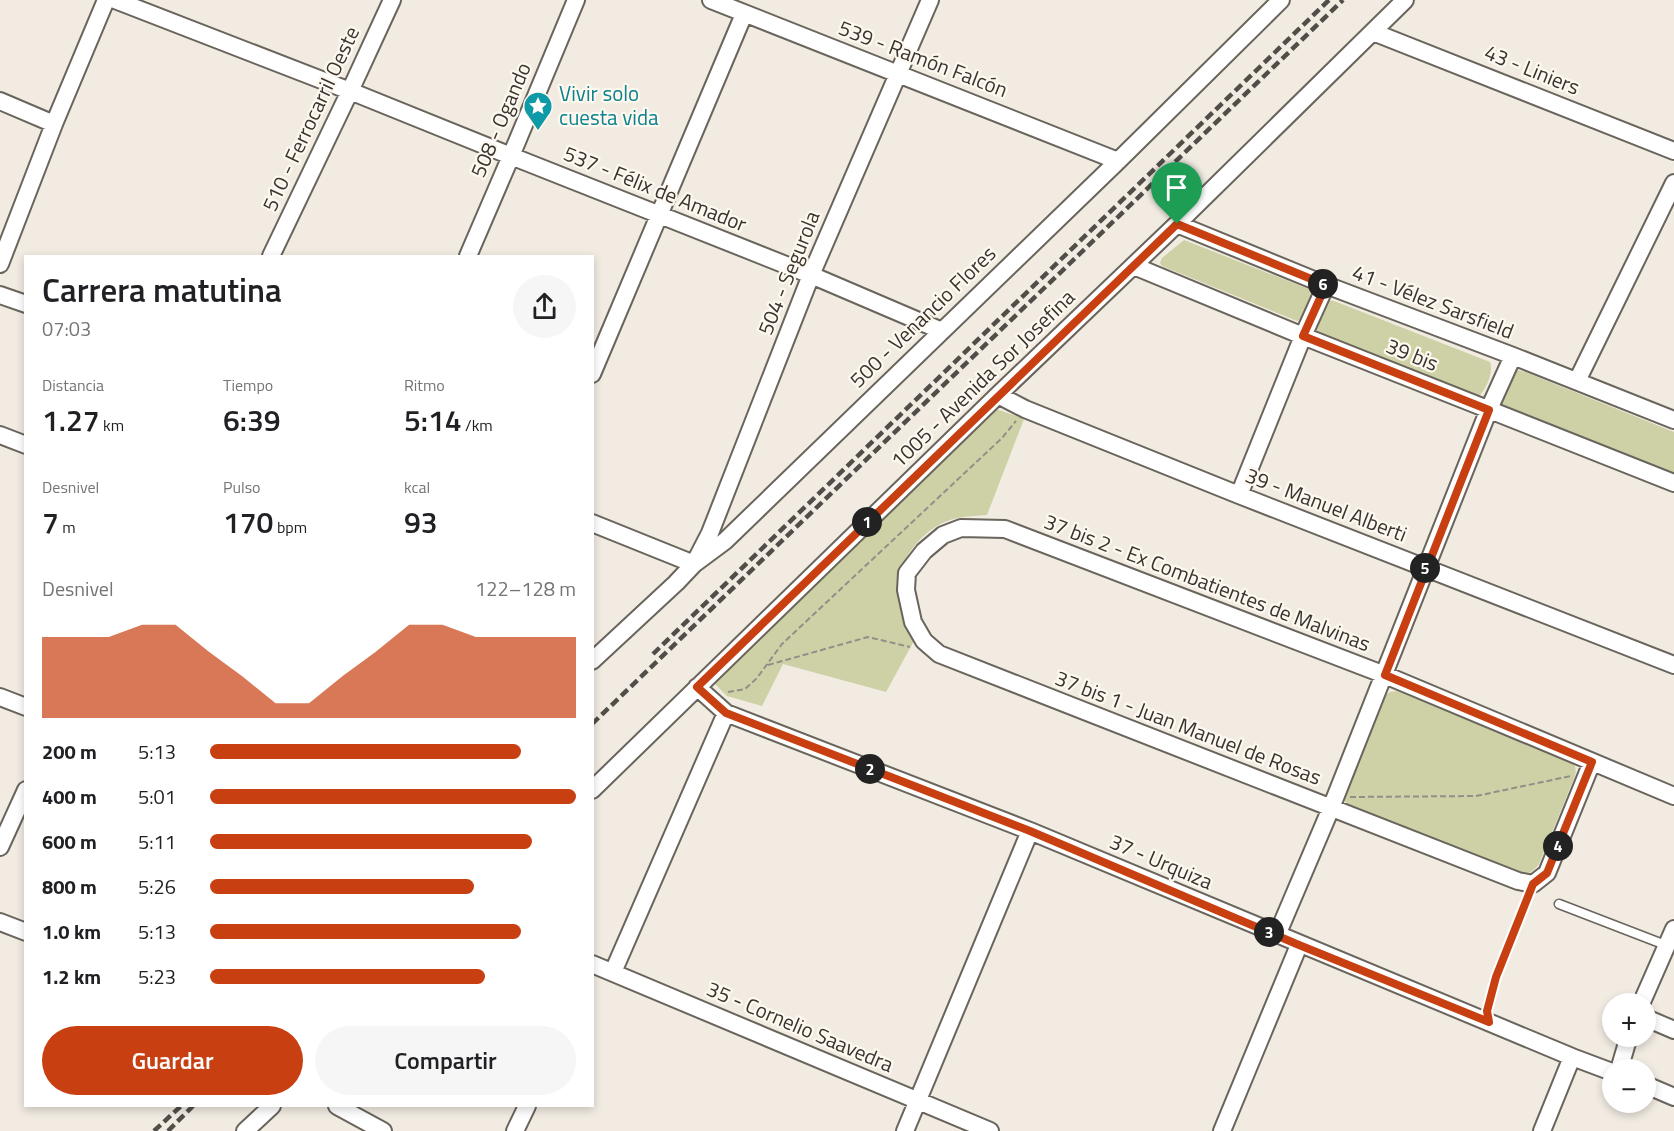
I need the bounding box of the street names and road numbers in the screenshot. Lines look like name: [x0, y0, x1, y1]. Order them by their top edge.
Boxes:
street label: 539 - Ramón Falcón: [834, 11, 1013, 105]
street label: 510 - Ferrocarril Oeste: [253, 21, 367, 216]
street label: 43 - Liniers: [1480, 35, 1585, 103]
street label: 508 - Ogando: [461, 57, 539, 182]
street label: 537 - Félix de Amador: [559, 137, 752, 239]
street label: 504 - Segurola: [749, 205, 828, 339]
street label: 500 - Venancio Flores: [842, 238, 1003, 395]
street label: 41 - Vélez Sarsfield: [1348, 256, 1519, 347]
street label: 1005 - Avenida Sor Josefina: [883, 281, 1082, 475]
street label: 39 bis: [1382, 329, 1443, 379]
street label: 39 - Manuel Alberti: [1241, 459, 1412, 550]
street label: 37 bis 2 - Ex Combatientes de Malvinas: [1040, 505, 1375, 659]
street label: 37 bis 1 - Juan Manuel de Rosas: [1051, 661, 1326, 793]
street label: 37 - Urquiza: [1105, 825, 1218, 897]
street label: 35 - Cornelio Saavedra: [702, 972, 899, 1080]

